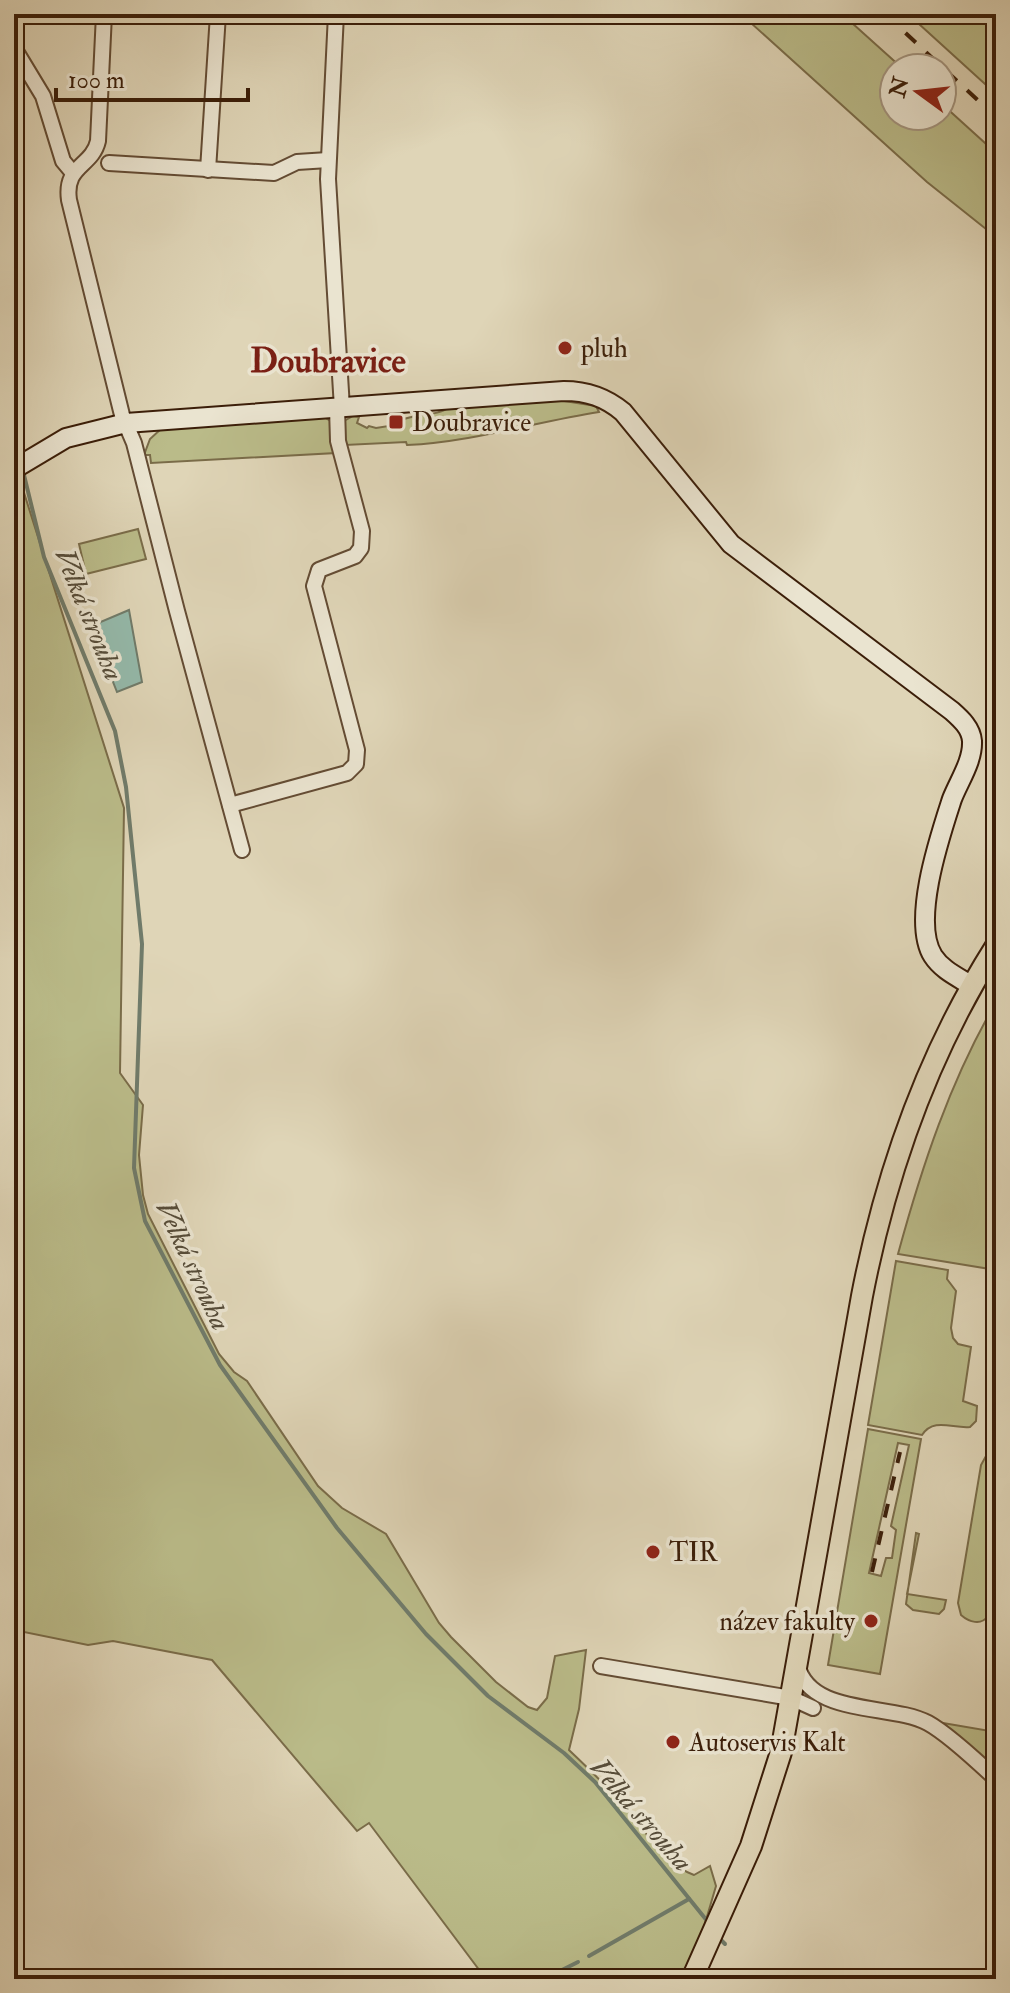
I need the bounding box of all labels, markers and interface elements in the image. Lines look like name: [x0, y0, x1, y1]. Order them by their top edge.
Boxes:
scale bar: [56, 52, 248, 102]
north arrow: [878, 52, 958, 132]
text: 100 m: [68, 65, 125, 96]
text: N: [883, 74, 916, 101]
place label: pluh: [580, 333, 628, 366]
marker: pluh: [556, 339, 574, 357]
district label: Doubravice: [250, 340, 407, 383]
place label: Doubravice: [412, 407, 531, 439]
marker: Doubravice: [387, 413, 405, 431]
water label: Velká strouha: [46, 544, 131, 686]
water label: Velká strouha: [147, 1195, 238, 1336]
place label: TIR: [669, 1537, 719, 1569]
marker: TIR: [644, 1543, 662, 1561]
place label: název fakulty: [720, 1606, 856, 1638]
marker: název fakulty: [862, 1612, 880, 1630]
place label: Autoservis Kalt: [688, 1727, 846, 1759]
marker: Autoservis Kalt: [664, 1733, 682, 1751]
water label: Velká strouha: [582, 1751, 700, 1879]

